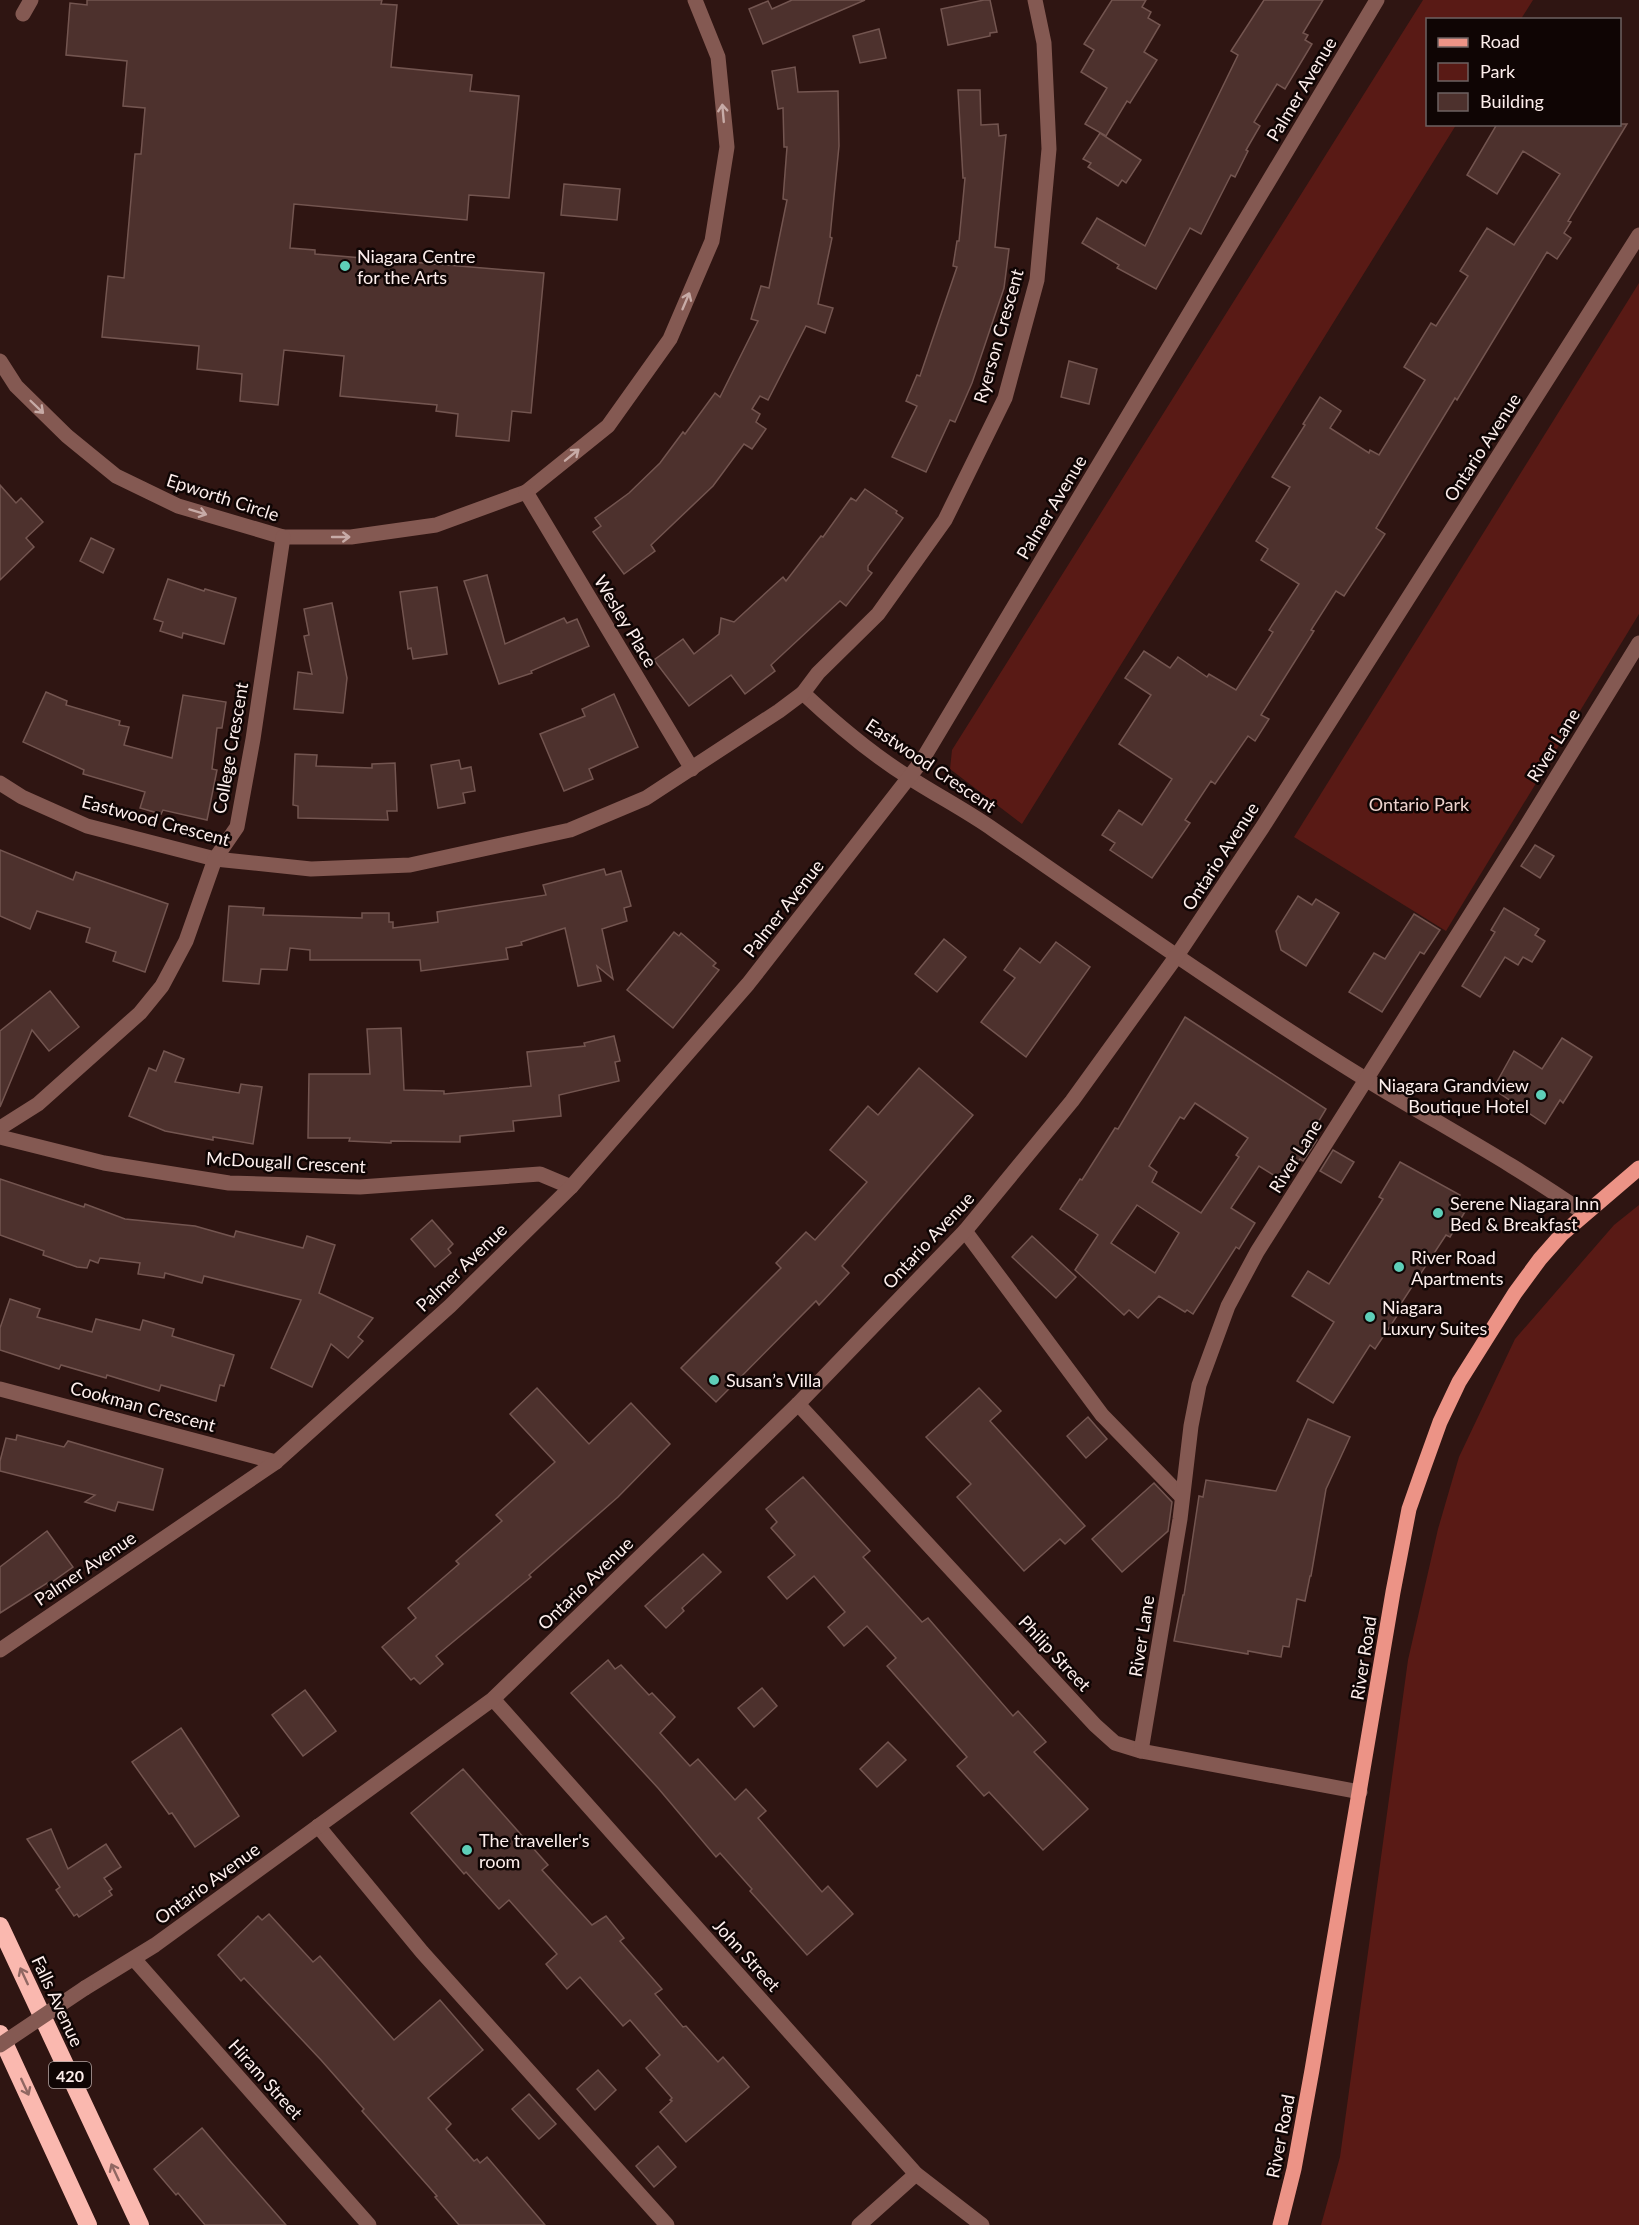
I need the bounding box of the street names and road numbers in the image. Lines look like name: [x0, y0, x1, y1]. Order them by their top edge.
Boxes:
street label: Palmer Avenue: [1261, 33, 1341, 145]
street label: Ryerson Crescent: [968, 266, 1028, 406]
street label: Ontario Avenue: [1439, 389, 1525, 505]
street label: Palmer Avenue: [1011, 451, 1091, 563]
street label: Epworth Circle: [164, 468, 282, 526]
street label: Wesley Place: [590, 571, 662, 671]
street label: College Crescent: [208, 680, 252, 815]
street label: River Lane: [1522, 704, 1584, 786]
street label: Eastwood Crescent: [862, 713, 1001, 817]
street label: Eastwood Crescent: [80, 790, 233, 850]
street label: Ontario Avenue: [1177, 798, 1263, 914]
street label: Palmer Avenue: [738, 855, 828, 961]
street label: River Lane: [1264, 1115, 1326, 1197]
street label: McDougall Crescent: [206, 1147, 367, 1177]
street label: Ontario Avenue: [878, 1187, 978, 1293]
street label: Palmer Avenue: [411, 1218, 511, 1316]
street label: Cookman Crescent: [68, 1376, 219, 1436]
street label: Palmer Avenue: [30, 1526, 140, 1610]
street label: Ontario Avenue: [533, 1532, 637, 1634]
street label: River Lane: [1124, 1594, 1158, 1678]
street label: Philip Street: [1014, 1610, 1096, 1696]
street label: River Road: [1346, 1614, 1380, 1702]
street label: Ontario Avenue: [150, 1838, 264, 1928]
street label: John Street: [709, 1914, 786, 1996]
street label: Falls Avenue: [27, 1952, 89, 2050]
street label: Hiram Street: [224, 2034, 308, 2124]
road number: 420: [49, 2062, 91, 2088]
street label: River Road: [1261, 2092, 1299, 2180]

